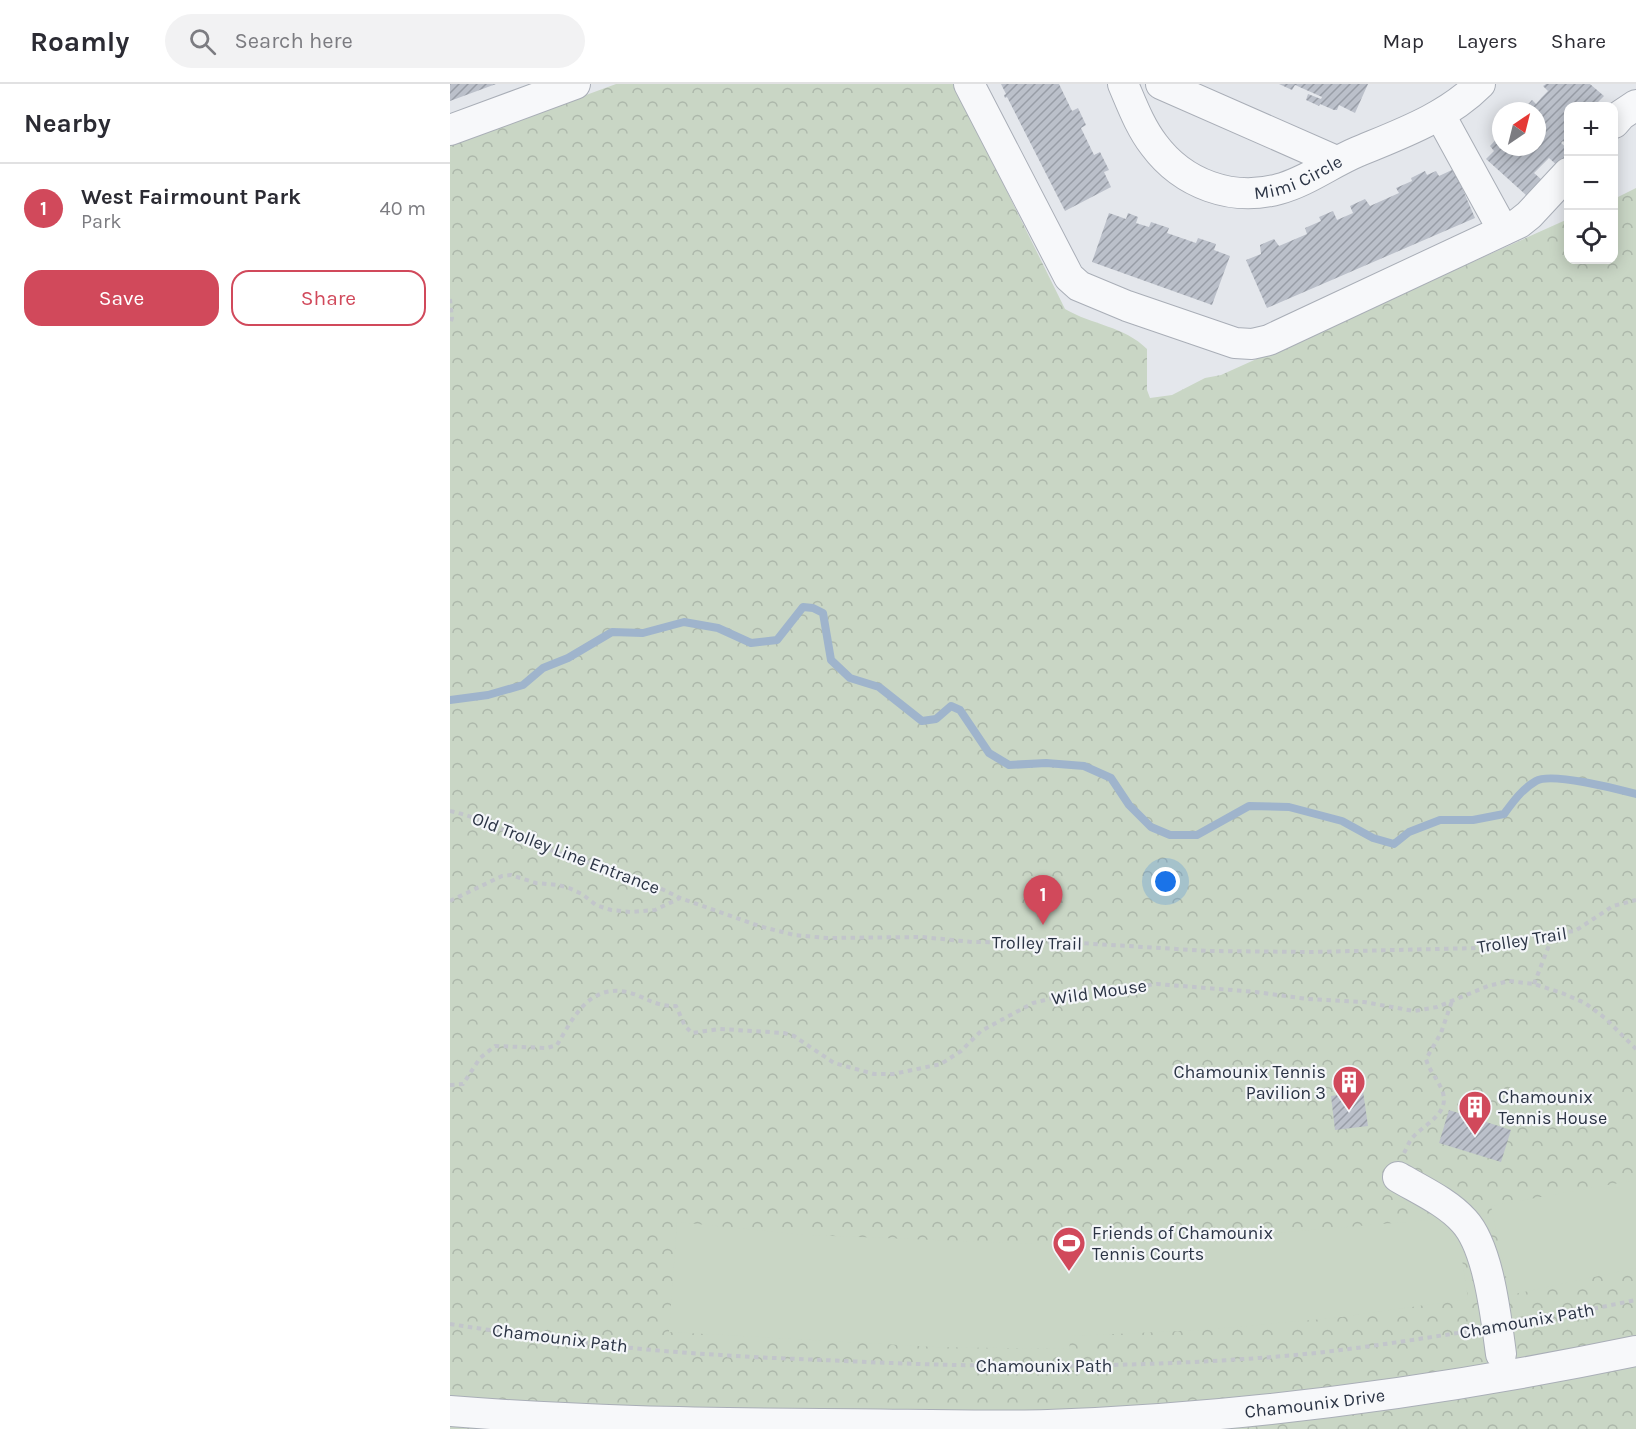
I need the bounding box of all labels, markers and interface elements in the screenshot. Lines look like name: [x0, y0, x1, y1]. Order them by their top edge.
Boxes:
search box: [165, 14, 585, 68]
text: Roamly: [30, 25, 129, 58]
icon: search: [186, 25, 219, 58]
text: Search here: [234, 28, 353, 54]
text: Map: [1382, 29, 1424, 53]
text: Layers: [1457, 29, 1518, 53]
text: Share: [1551, 29, 1606, 53]
north arrow: [1492, 102, 1546, 156]
map controls: [1564, 102, 1618, 264]
button: +: [1564, 102, 1618, 156]
text: Nearby: [24, 108, 111, 139]
street label: Mimi Circle: [1253, 150, 1346, 204]
button: −: [1564, 156, 1618, 210]
text: West Fairmount Park: [81, 184, 301, 210]
text: 1: [40, 197, 47, 220]
text: 40 m: [380, 197, 426, 220]
text: Park: [81, 210, 122, 233]
button: locate: [1564, 210, 1618, 264]
button: Save: [24, 270, 219, 326]
button: Share: [231, 270, 426, 326]
street label: Old Trolley Line Entrance: [469, 807, 663, 899]
your location: [1151, 867, 1180, 896]
pin: 1: [1024, 876, 1062, 925]
street label: Trolley Trail: [1476, 922, 1568, 958]
street label: Trolley Trail: [992, 931, 1082, 955]
street label: Wild Mouse: [1050, 974, 1148, 1010]
place label: Chamounix Tennis Pavilion 3: [1173, 1061, 1326, 1104]
building icon: Chamounix Tennis Pavilion 3: [1331, 1064, 1367, 1111]
place label: Chamounix Tennis House: [1498, 1086, 1607, 1129]
building icon: Chamounix Tennis House: [1457, 1089, 1493, 1136]
place label: Friends of Chamounix Tennis Courts: [1092, 1222, 1273, 1265]
sports icon: Friends of Chamounix Tennis Courts: [1051, 1225, 1087, 1272]
street label: Chamounix Path: [1458, 1298, 1596, 1344]
street label: Chamounix Path: [491, 1319, 629, 1357]
street label: Chamounix Path: [976, 1355, 1112, 1377]
street label: Chamounix Drive: [1243, 1384, 1386, 1423]

